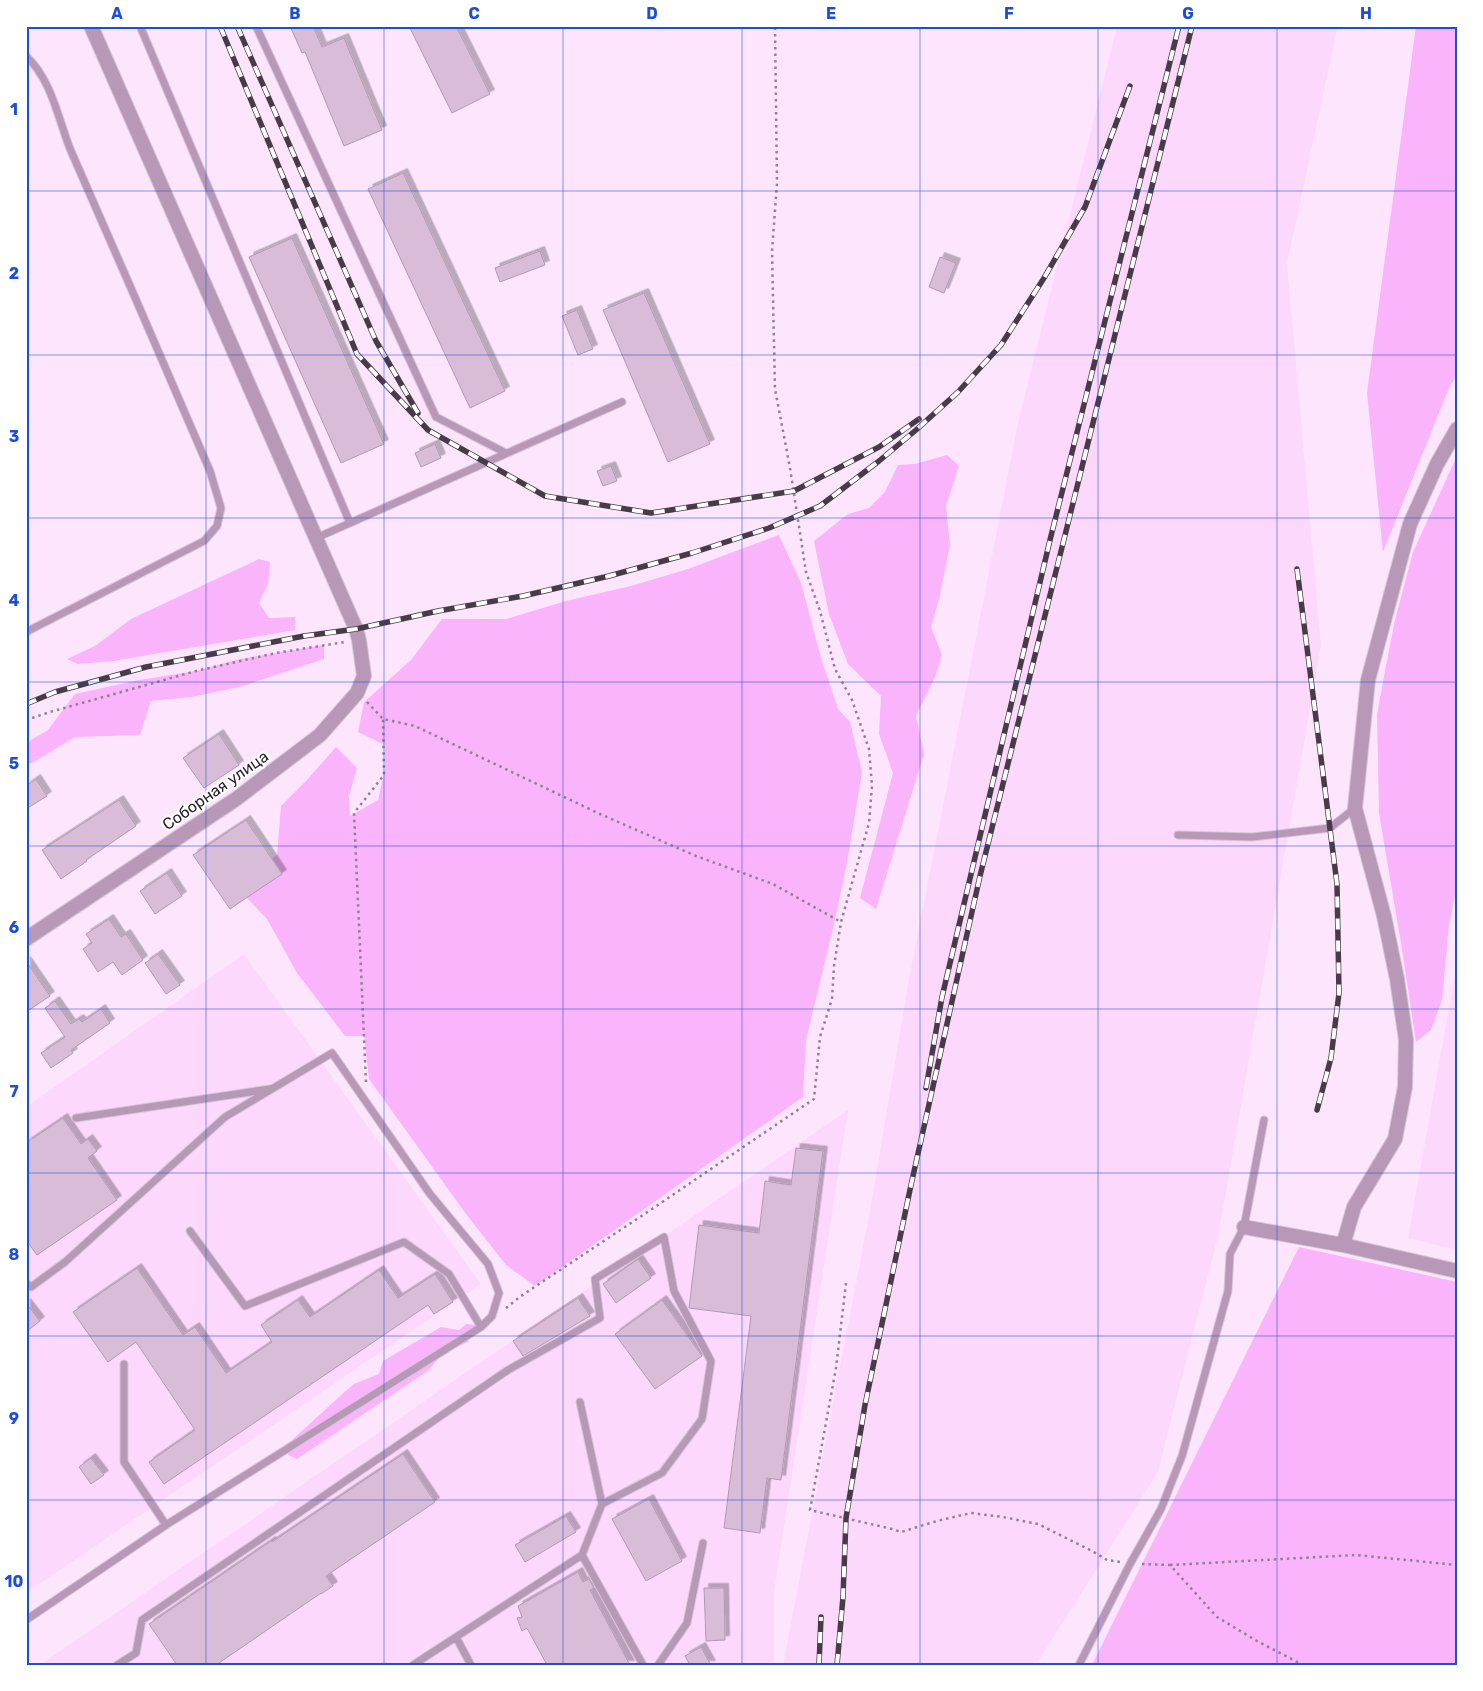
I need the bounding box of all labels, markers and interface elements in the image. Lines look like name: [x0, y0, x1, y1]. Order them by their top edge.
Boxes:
text: A: [111, 4, 123, 23]
text: B: [289, 4, 301, 23]
text: C: [468, 4, 480, 23]
text: D: [646, 4, 658, 23]
text: E: [826, 4, 836, 23]
text: F: [1004, 4, 1014, 23]
text: G: [1182, 4, 1194, 23]
text: H: [1360, 4, 1372, 23]
text: 1: [10, 100, 18, 119]
text: 2: [9, 264, 19, 283]
text: 3: [9, 427, 19, 446]
text: 4: [9, 591, 20, 610]
street label: Соборная улица: [159, 747, 272, 834]
text: 5: [9, 754, 19, 773]
text: 6: [9, 918, 19, 937]
text: 7: [9, 1082, 19, 1101]
text: 8: [9, 1245, 20, 1264]
text: 9: [9, 1409, 19, 1428]
text: 10: [5, 1572, 24, 1591]

